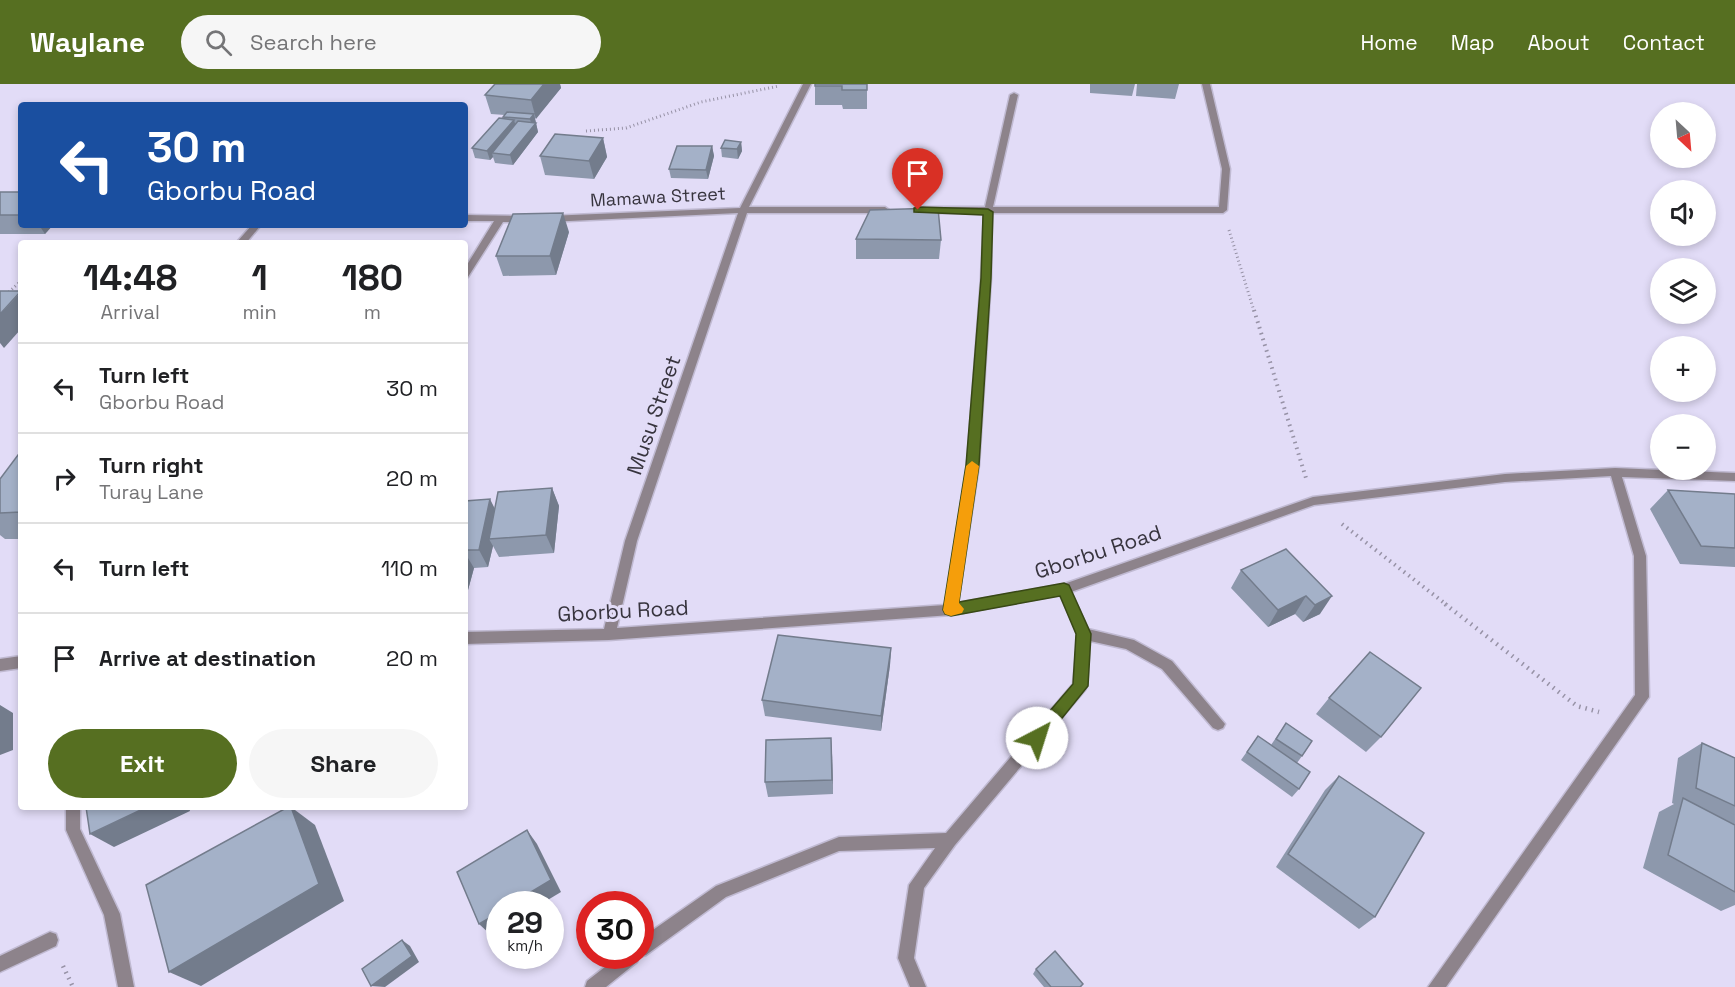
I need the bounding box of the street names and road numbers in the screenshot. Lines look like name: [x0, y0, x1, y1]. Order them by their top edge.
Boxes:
street label: Mamawa Street: [590, 181, 726, 212]
street label: Musu Street: [620, 352, 687, 478]
street label: Gborbu Road: [1031, 518, 1165, 585]
street label: Gborbu Road: [557, 594, 689, 627]

